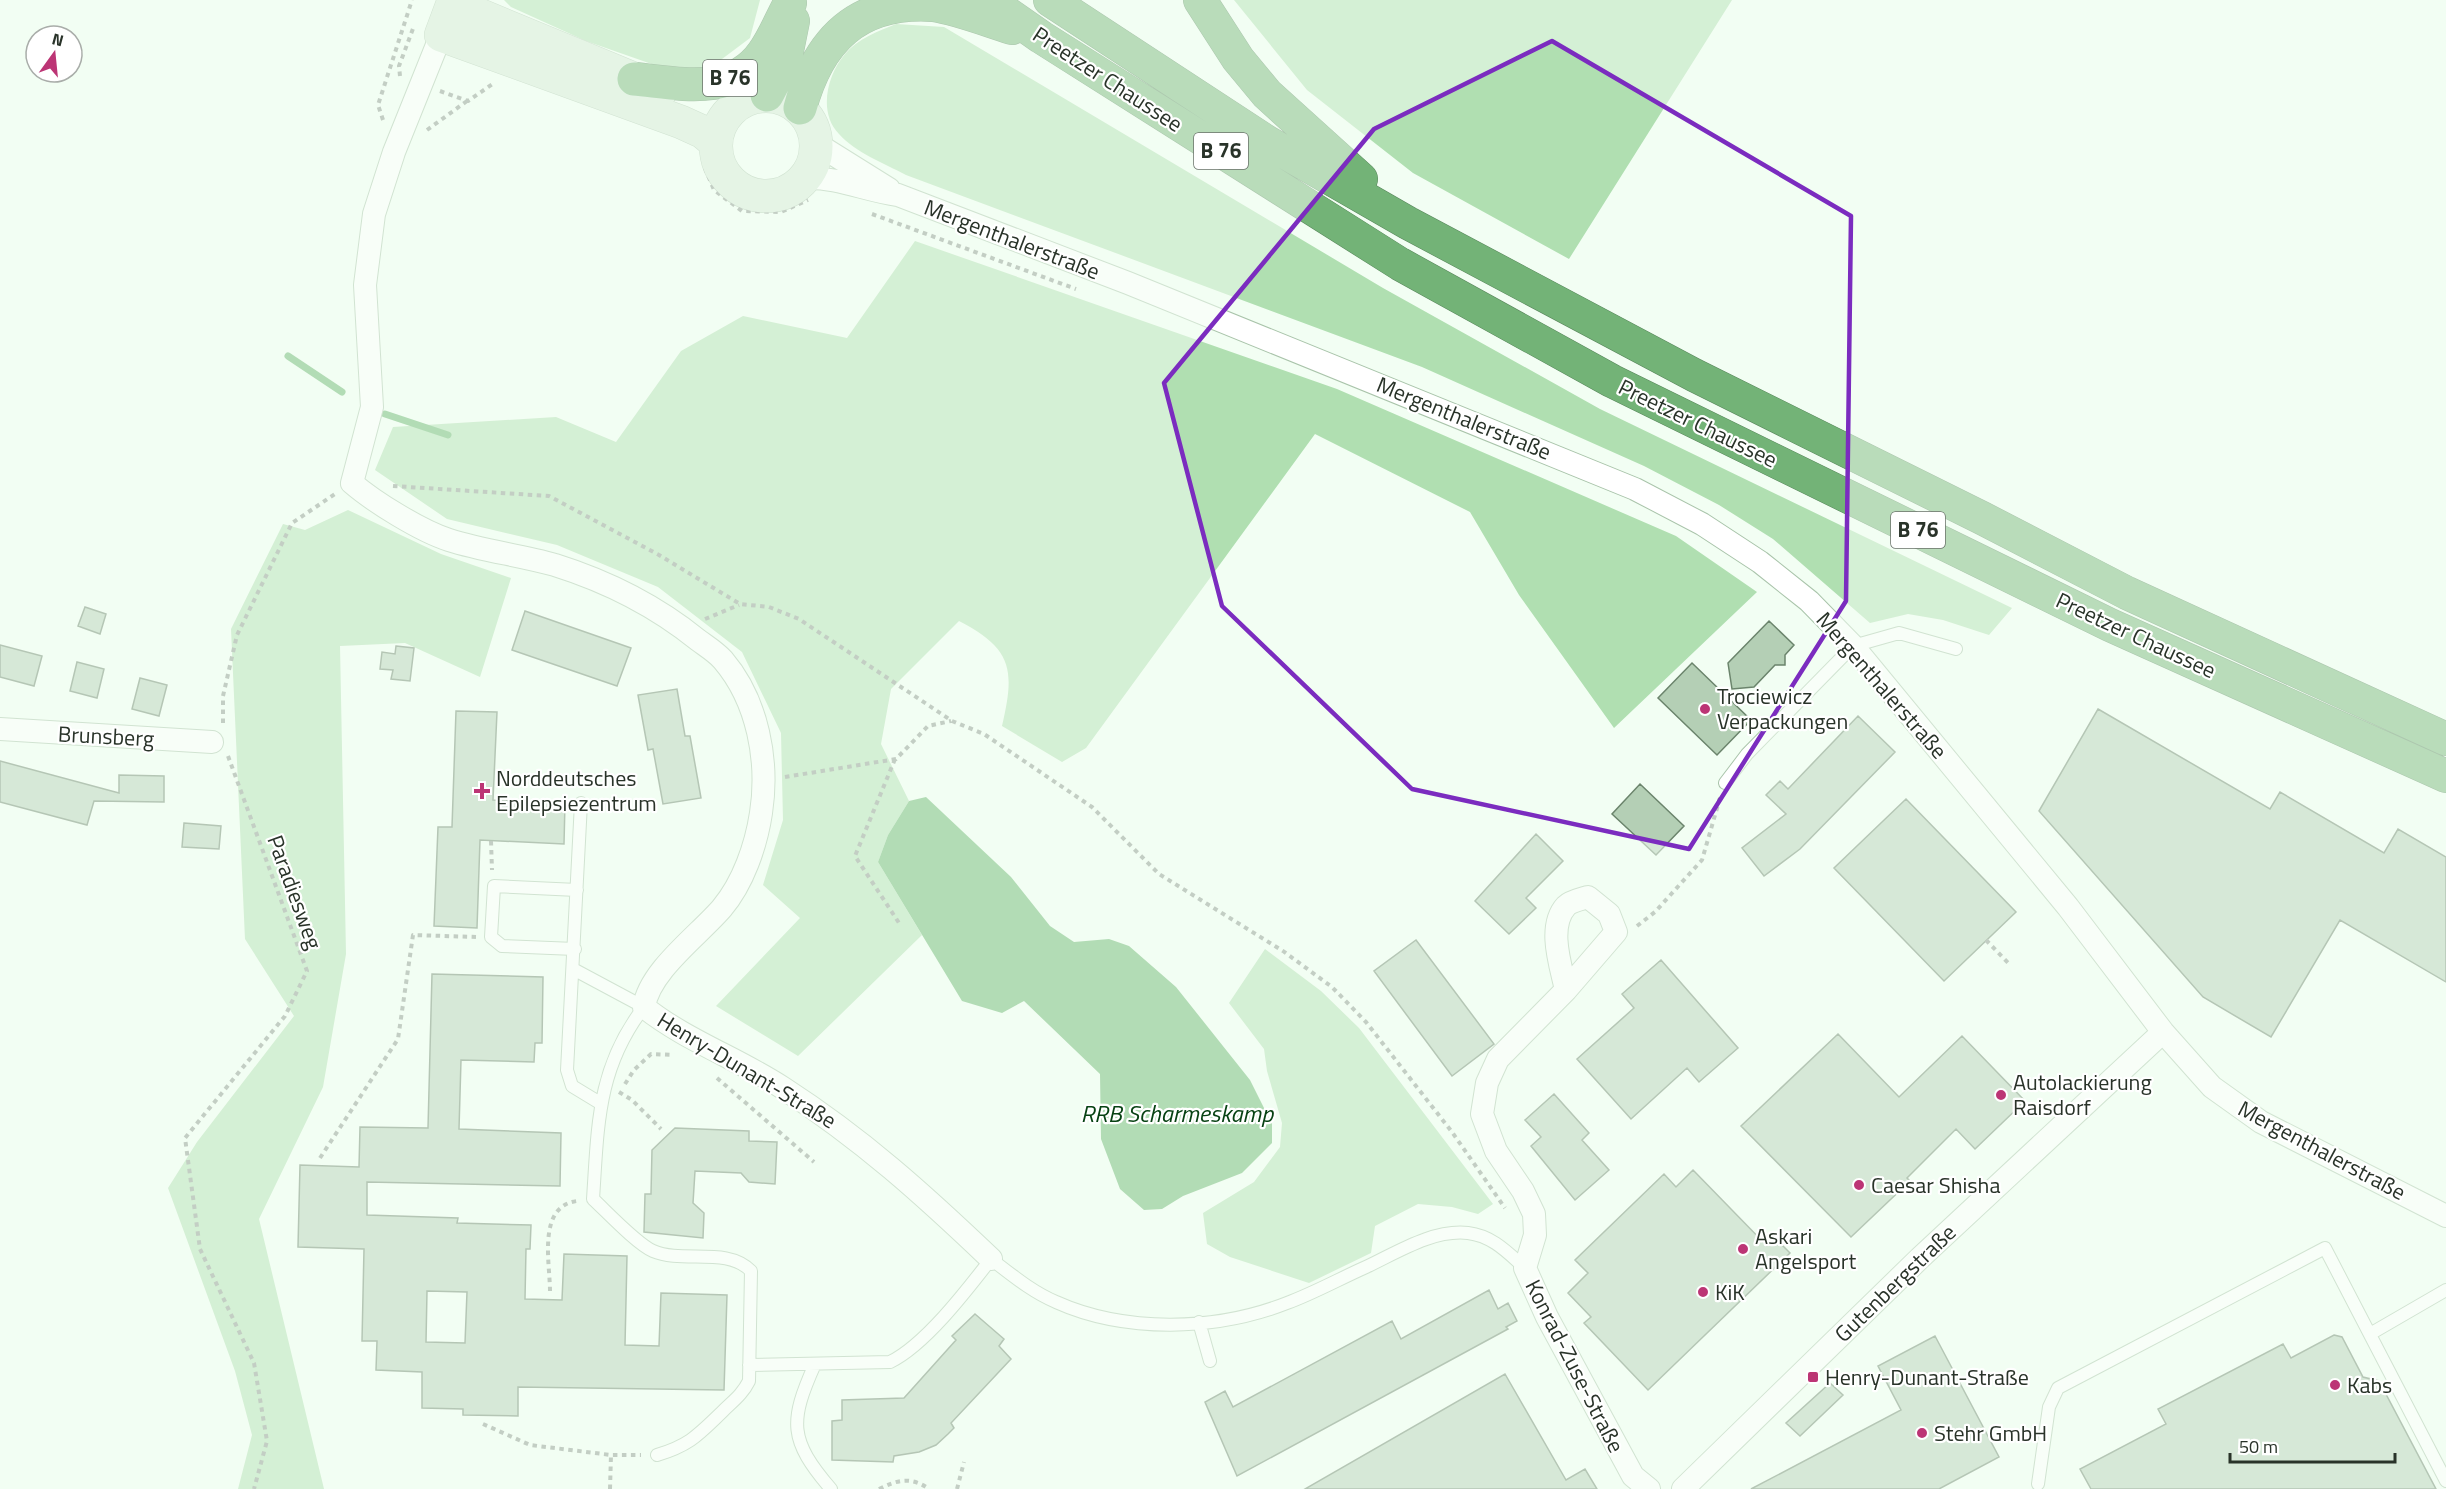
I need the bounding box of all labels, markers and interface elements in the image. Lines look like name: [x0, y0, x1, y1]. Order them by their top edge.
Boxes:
street label: Preetzer Chaussee: [1026, 18, 1190, 140]
north arrow: [24, 24, 84, 84]
text: N: [49, 26, 66, 53]
road number: B 76: [703, 60, 757, 96]
road number: B 76: [1194, 133, 1248, 169]
street label: Mergenthalerstraße: [919, 190, 1105, 288]
street label: Mergenthalerstraße: [1371, 367, 1557, 469]
street label: Preetzer Chaussee: [1613, 370, 1783, 476]
road number: B 76: [1891, 512, 1945, 548]
street label: Preetzer Chaussee: [2050, 583, 2222, 687]
street label: Mergenthalerstraße: [1808, 604, 1956, 766]
place label: Trociewicz Verpackungen: [1717, 679, 1848, 738]
marker: Trociewicz Verpackungen: [1698, 702, 1712, 716]
street label: Brunsberg: [57, 717, 155, 755]
place label: Norddeutsches Epilepsiezentrum: [496, 761, 657, 820]
marker: Norddeutsches Epilepsiezentrum: [473, 782, 491, 800]
street label: Paradiesweg: [259, 830, 331, 954]
street label: Henry-Dunant-Straße: [651, 1003, 843, 1137]
place label: Autolackierung Raisdorf: [2013, 1065, 2152, 1124]
marker: Autolackierung Raisdorf: [1994, 1088, 2008, 1102]
street label: Mergenthalerstraße: [2232, 1091, 2412, 1209]
water label: RRB Scharmeskamp: [1081, 1095, 1274, 1131]
place label: Caesar Shisha: [1871, 1168, 2000, 1202]
marker: Caesar Shisha: [1852, 1178, 1866, 1192]
street label: Gutenbergstraße: [1826, 1216, 1964, 1350]
place label: Askari Angelsport: [1755, 1219, 1856, 1278]
marker: Askari Angelsport: [1736, 1242, 1750, 1256]
street label: Konrad-Zuse-Straße: [1517, 1273, 1633, 1459]
place label: KiK: [1715, 1275, 1745, 1309]
marker: KiK: [1696, 1285, 1710, 1299]
place label: Henry-Dunant-Straße: [1825, 1360, 2029, 1394]
place label: Kabs: [2347, 1368, 2392, 1402]
marker: Henry-Dunant-Straße: [1806, 1370, 1820, 1384]
marker: Kabs: [2328, 1378, 2342, 1392]
place label: Stehr GmbH: [1934, 1416, 2047, 1450]
marker: Stehr GmbH: [1915, 1426, 1929, 1440]
scale bar: [2230, 1426, 2395, 1464]
text: 50 m: [2239, 1433, 2278, 1460]

